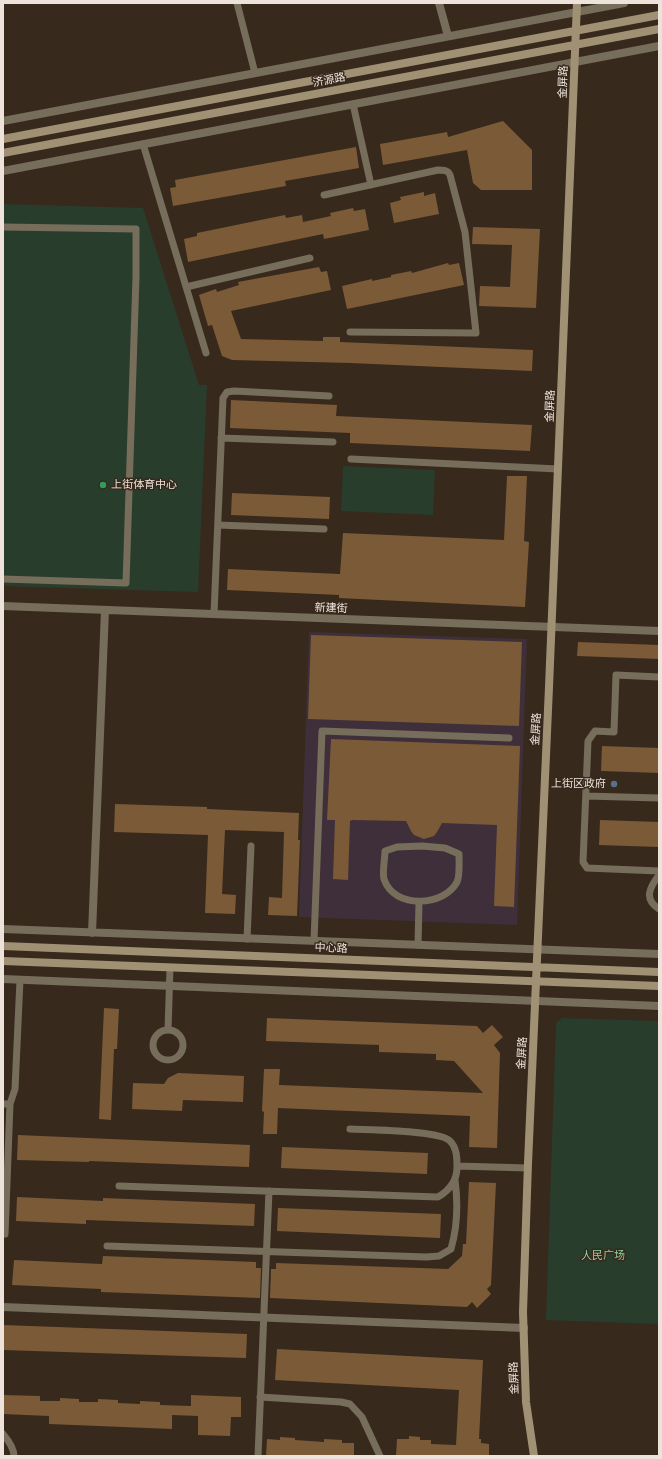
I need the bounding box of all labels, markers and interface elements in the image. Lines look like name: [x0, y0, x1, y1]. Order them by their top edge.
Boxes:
street label: 金屏路: [556, 65, 570, 99]
street label: 济源路: [312, 70, 346, 90]
street label: 金屏路: [543, 389, 557, 423]
place label: 上街体育中心: [111, 478, 177, 492]
marker: 上街体育中心: [98, 480, 108, 490]
street label: 新建街: [314, 601, 348, 615]
street label: 金屏路: [529, 712, 543, 746]
place label: 上街区政府: [551, 777, 606, 791]
marker: 上街区政府: [609, 779, 619, 789]
street label: 中心路: [314, 941, 348, 955]
street label: 金屏路: [515, 1036, 529, 1070]
park label: 人民广场: [581, 1249, 625, 1263]
street label: 金屏路: [507, 1361, 521, 1395]

